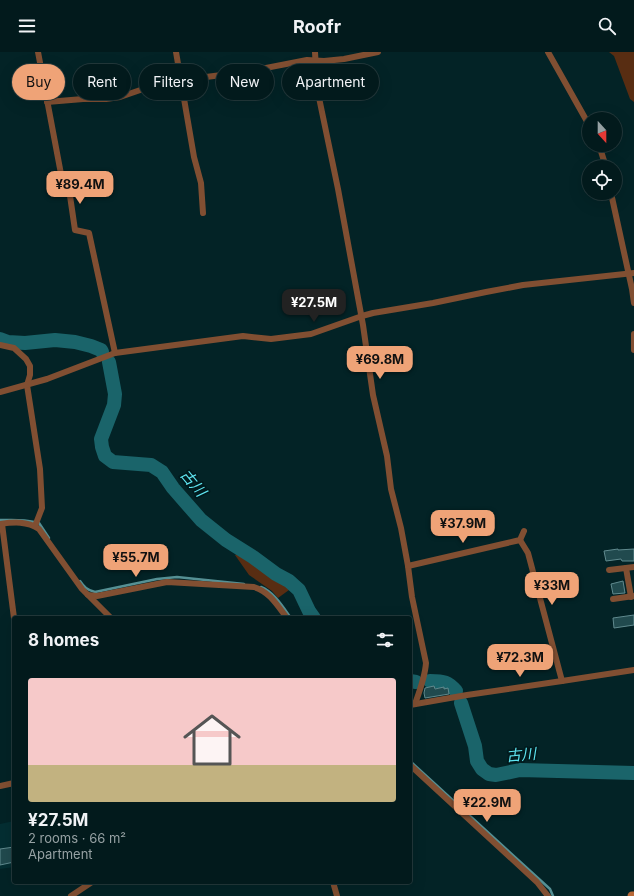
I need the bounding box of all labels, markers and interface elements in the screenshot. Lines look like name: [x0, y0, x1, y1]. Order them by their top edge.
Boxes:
icon: menu: [16, 15, 38, 37]
icon: search: [596, 15, 618, 37]
text: Roofr: [293, 16, 341, 37]
chip: Buy: [12, 64, 65, 100]
chip: Rent: [73, 64, 131, 100]
chip: Filters: [139, 64, 208, 100]
chip: New: [216, 64, 274, 100]
chip: Apartment: [282, 64, 379, 100]
north arrow: [582, 112, 622, 152]
map controls: [582, 112, 622, 200]
button: locate: [582, 160, 622, 200]
pin: ¥89.4M: [47, 171, 113, 205]
text: ¥89.4M: [55, 176, 105, 192]
pin: ¥27.5M: [281, 289, 347, 323]
text: ¥27.5M: [291, 294, 337, 310]
pin: ¥69.8M: [347, 346, 413, 380]
text: ¥69.8M: [356, 351, 404, 367]
water label: 古川: [176, 465, 212, 502]
pin: ¥37.9M: [430, 510, 496, 544]
text: ¥37.9M: [440, 515, 486, 531]
pin: ¥55.7M: [103, 544, 169, 578]
text: ¥55.7M: [112, 549, 160, 565]
pin: ¥33M: [528, 572, 576, 606]
text: ¥33M: [534, 577, 570, 593]
icon: filters: [374, 629, 396, 651]
text: 8 homes: [28, 630, 99, 650]
pin: ¥72.3M: [487, 644, 553, 678]
text: ¥72.3M: [496, 649, 544, 665]
icon: home: [176, 704, 248, 776]
water label: 古川: [505, 744, 539, 765]
pin: ¥22.9M: [454, 789, 520, 823]
text: ¥22.9M: [463, 794, 511, 810]
text: ¥27.5M: [28, 810, 88, 830]
text: 2 rooms · 66 m²: [28, 830, 126, 846]
text: Apartment: [28, 846, 93, 862]

